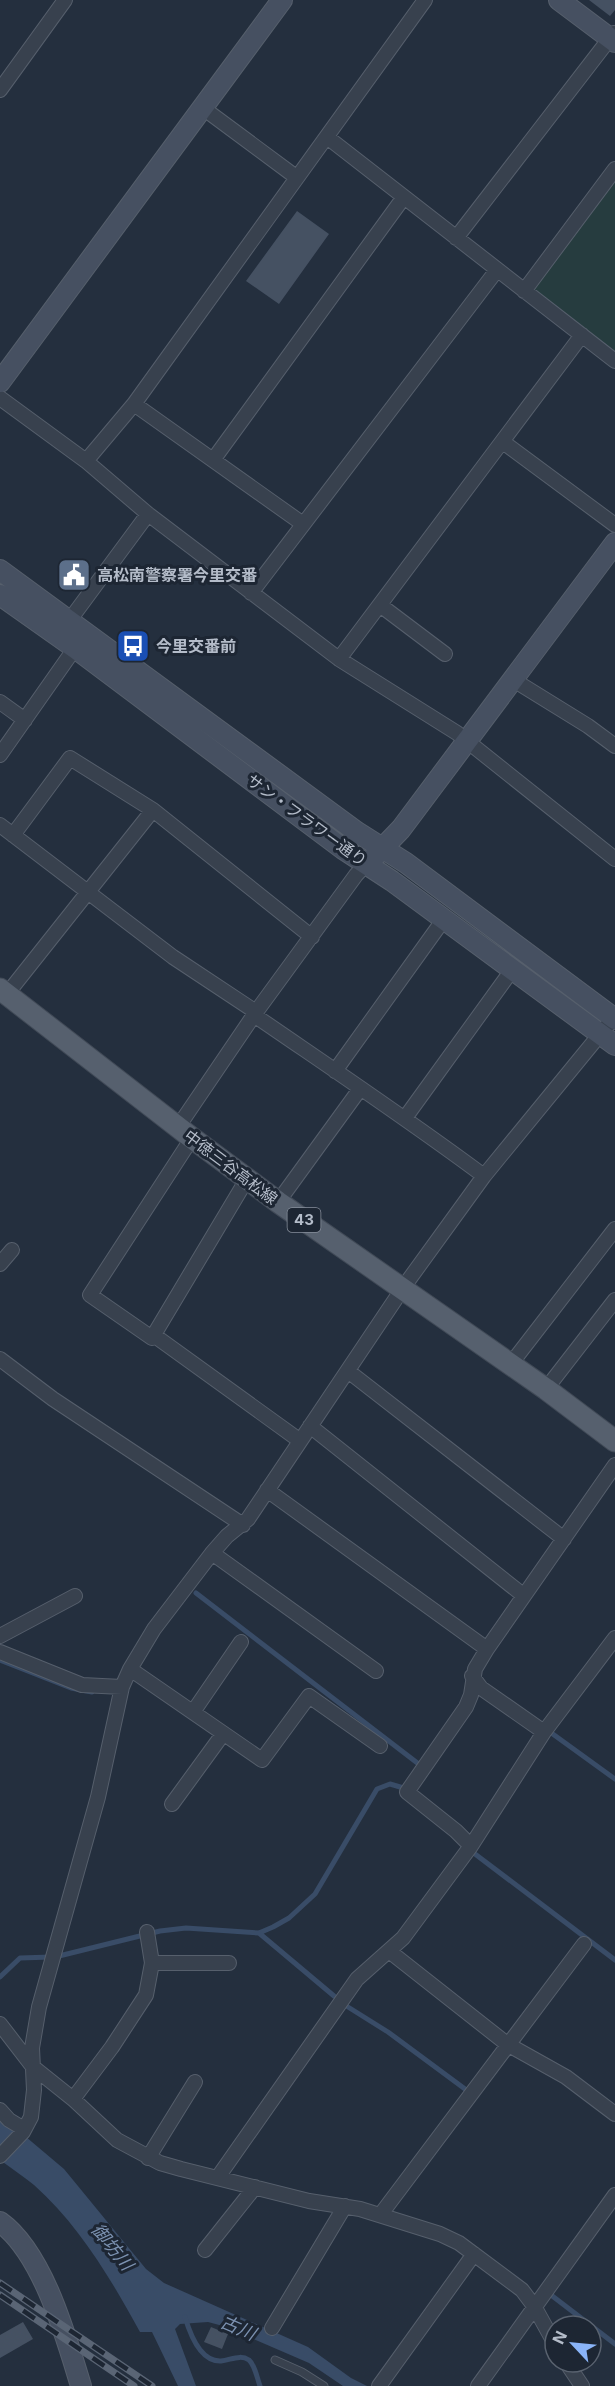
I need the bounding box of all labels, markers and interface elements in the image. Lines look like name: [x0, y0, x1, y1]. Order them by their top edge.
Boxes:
public building icon: 高松南警察署今里交番: [56, 557, 92, 593]
place label: 高松南警察署今里交番: [97, 565, 257, 585]
bus stop icon: 今里交番前: [115, 628, 151, 664]
place label: 今里交番前: [156, 636, 236, 656]
street label: サン・フラワー通り: [243, 770, 371, 870]
street label: 中徳三谷高松線: [180, 1125, 282, 1209]
road number: 43: [288, 1208, 320, 1232]
water label: 御坊川: [87, 2219, 139, 2276]
water label: 古川: [218, 2311, 261, 2345]
north arrow: [543, 2314, 603, 2374]
text: N: [548, 2328, 571, 2347]

